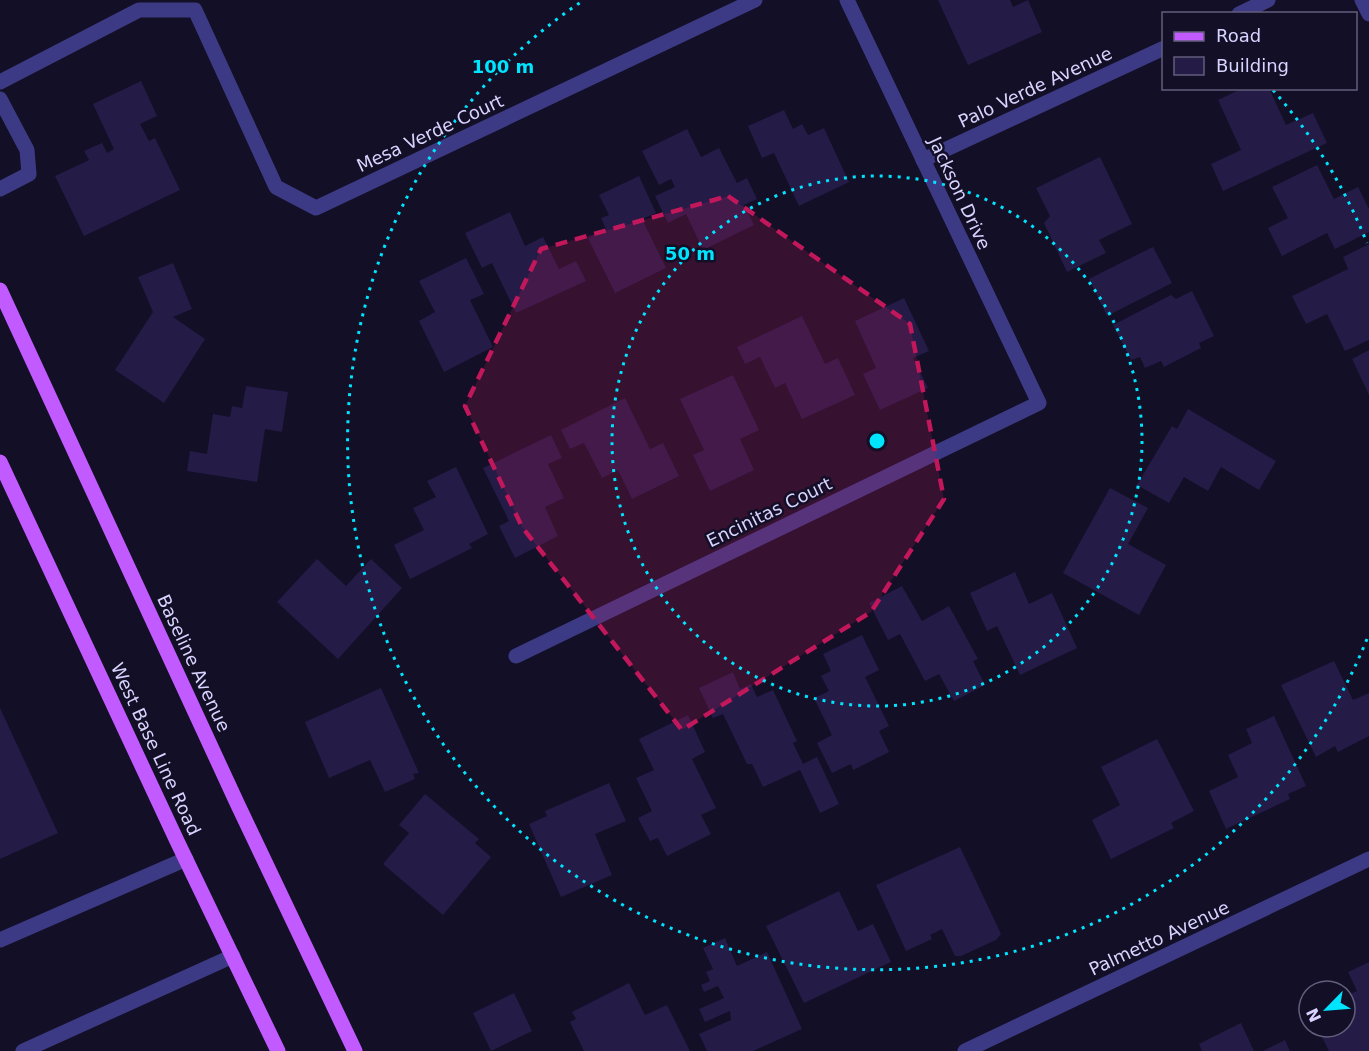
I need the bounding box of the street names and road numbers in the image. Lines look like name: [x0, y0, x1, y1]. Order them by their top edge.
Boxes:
street label: Palo Verde Avenue: [955, 42, 1115, 132]
street label: Mesa Verde Court: [353, 90, 507, 176]
street label: Jackson Drive: [924, 132, 995, 253]
street label: Encinitas Court: [703, 473, 835, 551]
street label: Baseline Avenue: [153, 591, 235, 735]
street label: West Base Line Road: [107, 659, 205, 839]
street label: Palmetto Avenue: [1085, 896, 1233, 980]

